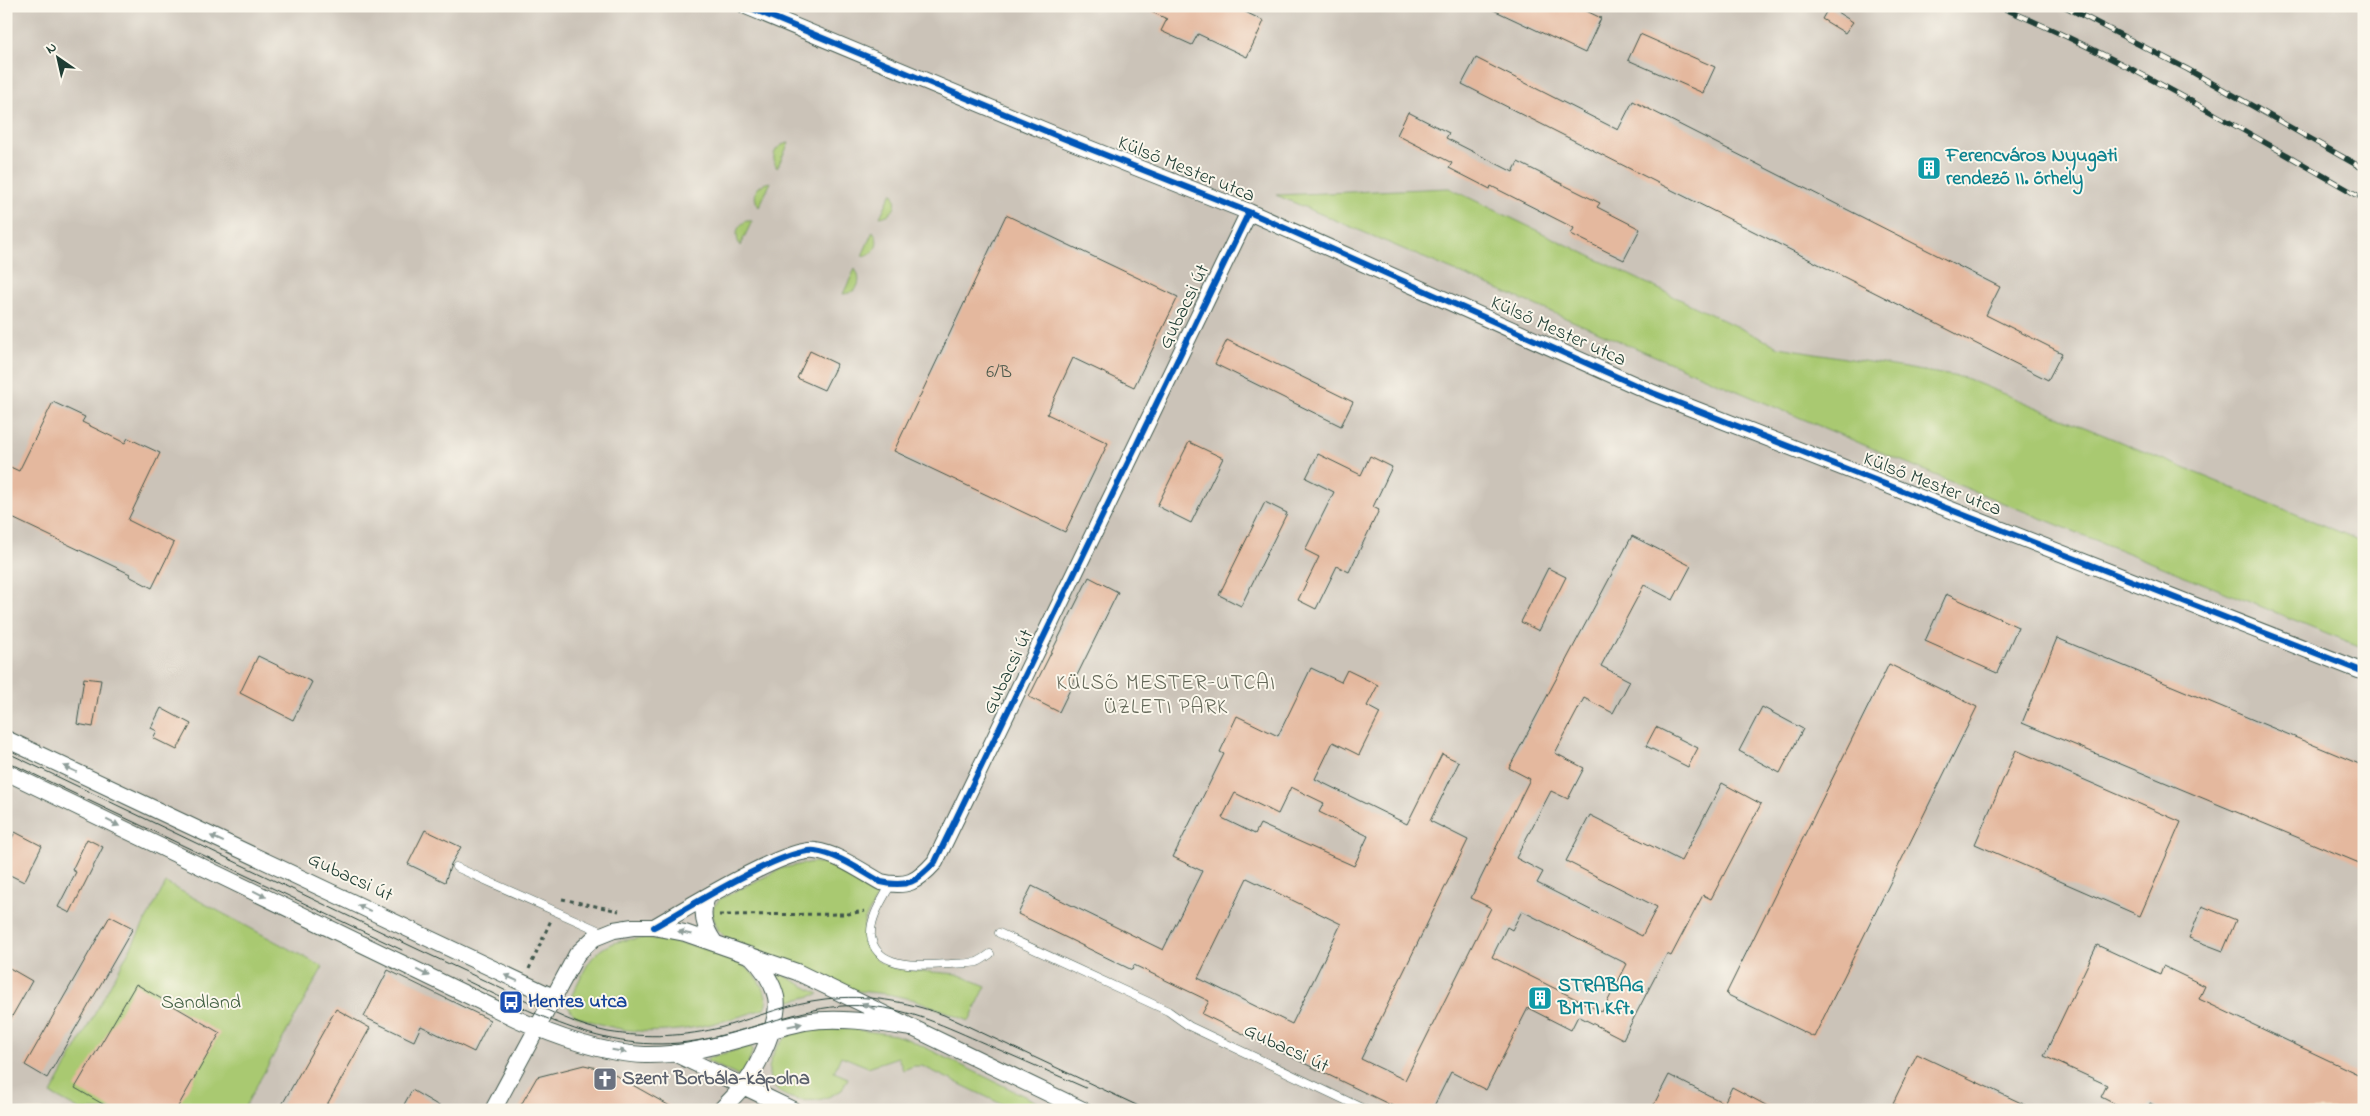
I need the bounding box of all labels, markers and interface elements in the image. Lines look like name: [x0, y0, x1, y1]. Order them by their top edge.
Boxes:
north arrow: [32, 32, 82, 82]
text: N: [42, 37, 61, 60]
street label: Külső Mester utca: [1113, 129, 1259, 211]
place label: Ferencváros Nyugati rendező II. őrhely: [1945, 142, 2118, 195]
building icon: Ferencváros Nyugati rendező II. őrhely: [1916, 155, 1942, 181]
street label: Gubacsi út: [1152, 259, 1218, 354]
street label: Külső Mester utca: [1485, 289, 1631, 375]
house number: 6/B: [986, 360, 1012, 386]
street label: Külső Mester utca: [1859, 445, 2005, 525]
street label: Gubacsi út: [976, 624, 1042, 719]
district label: KÜLSŐ MESTER-UTCAI ÜZLETI PARK: [1056, 669, 1276, 723]
one-way arrow: [63, 765, 77, 773]
one-way arrow: [106, 820, 120, 828]
one-way arrow: [210, 835, 224, 843]
street label: Gubacsi út: [303, 846, 398, 910]
one-way arrow: [253, 890, 267, 898]
one-way arrow: [357, 904, 371, 912]
one-way arrow: [677, 929, 692, 937]
one-way arrow: [416, 969, 430, 977]
place label: STRABAG BMTI Kft.: [1557, 972, 1644, 1024]
one-way arrow: [503, 973, 518, 982]
building icon: STRABAG BMTI Kft.: [1527, 985, 1553, 1011]
place label: Hentes utca: [528, 988, 627, 1017]
park label: Sandland: [161, 989, 241, 1018]
bus stop icon: Hentes utca: [498, 989, 524, 1015]
one-way arrow: [860, 1002, 875, 1010]
street label: Gubacsi út: [1239, 1017, 1334, 1081]
one-way arrow: [787, 1021, 803, 1029]
one-way arrow: [611, 1047, 626, 1055]
place label: Szent Borbála-kápolna: [622, 1065, 810, 1094]
church icon: Szent Borbála-kápolna: [592, 1066, 618, 1092]

